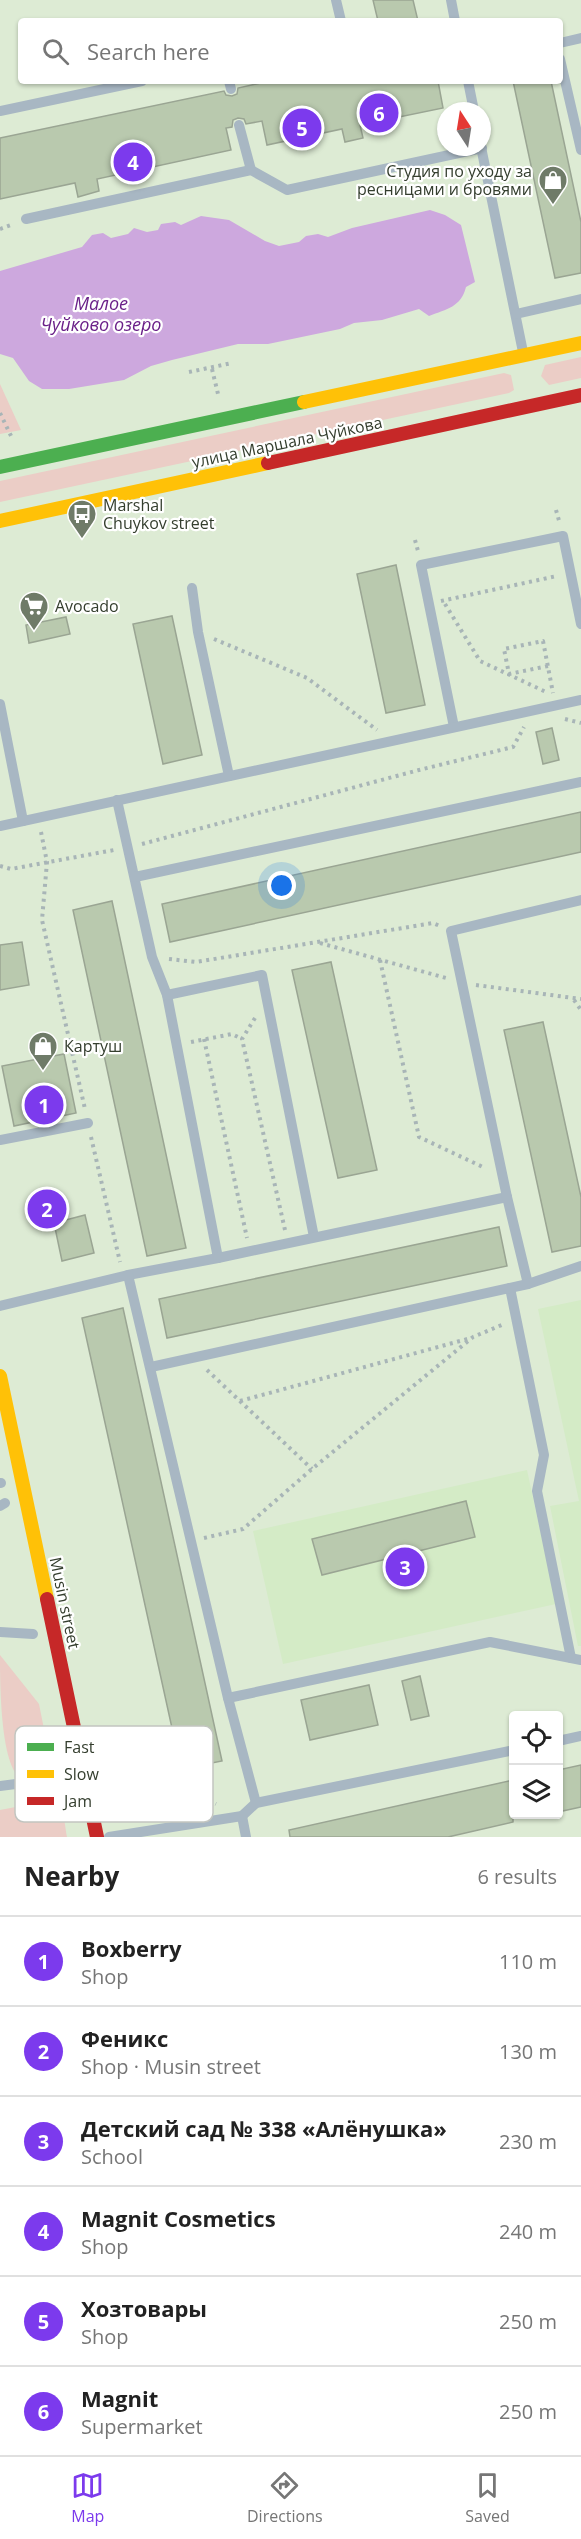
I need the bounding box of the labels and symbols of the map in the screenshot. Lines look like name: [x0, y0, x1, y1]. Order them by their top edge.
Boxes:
pin: 6: [360, 90, 398, 136]
north arrow: [437, 102, 491, 156]
pin: 5: [282, 106, 322, 150]
pin: 4: [114, 140, 152, 184]
place label: Студия по уходу за ресницами и бровями: [357, 160, 532, 200]
shop icon: Студия по уходу за ресницами и бровями: [537, 164, 569, 206]
water label: Малое Чуйково озеро: [41, 291, 161, 336]
street label: улица Маршала Чуйкова: [190, 411, 384, 473]
place label: Marshal Chuykov street: [103, 494, 215, 534]
bus stop icon: Marshal Chuykov street: [66, 498, 98, 540]
supermarket icon: Avocado: [18, 590, 50, 632]
place label: Avocado: [55, 595, 119, 617]
your location: [267, 871, 296, 900]
shop icon: Картуш: [27, 1030, 59, 1072]
place label: Картуш: [64, 1035, 122, 1057]
pin: 1: [24, 1082, 63, 1128]
pin: 2: [28, 1186, 66, 1232]
pin: 3: [386, 1544, 424, 1590]
street label: Musin street: [45, 1555, 86, 1651]
legend: [15, 1726, 213, 1822]
text: Fast: [64, 1736, 95, 1758]
text: Slow: [64, 1763, 99, 1785]
text: Jam: [62, 1790, 92, 1812]

